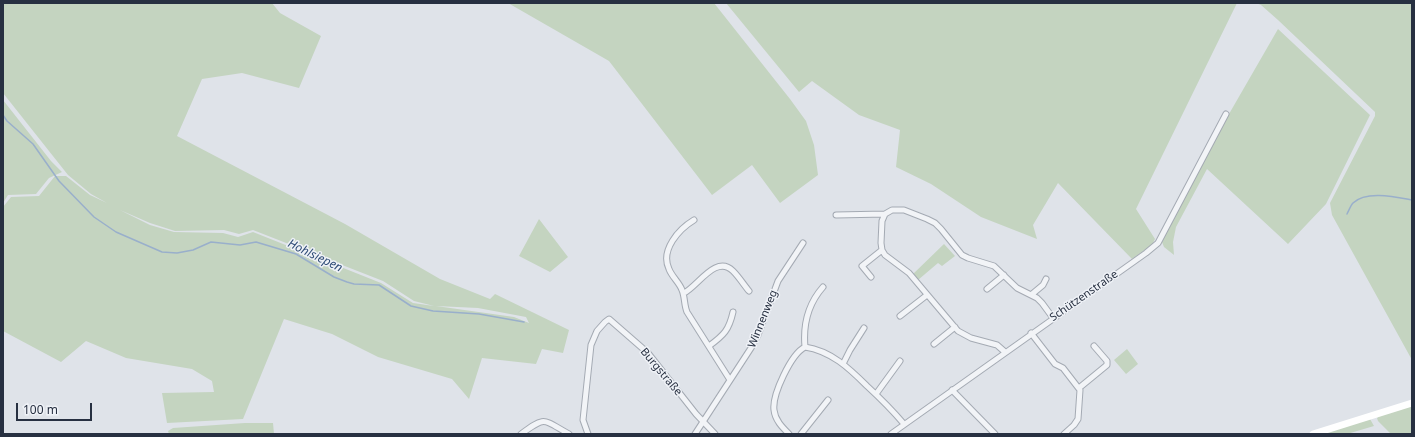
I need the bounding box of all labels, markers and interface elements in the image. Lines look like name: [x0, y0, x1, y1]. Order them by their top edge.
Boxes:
water label: Hohlsiepen: [285, 237, 345, 275]
street label: Schützenstraße: [1047, 268, 1121, 324]
street label: Winnenweg: [745, 288, 781, 350]
street label: Burgstraße: [637, 346, 685, 398]
scale bar: [18, 395, 94, 421]
text: 100 m: [23, 401, 58, 418]

